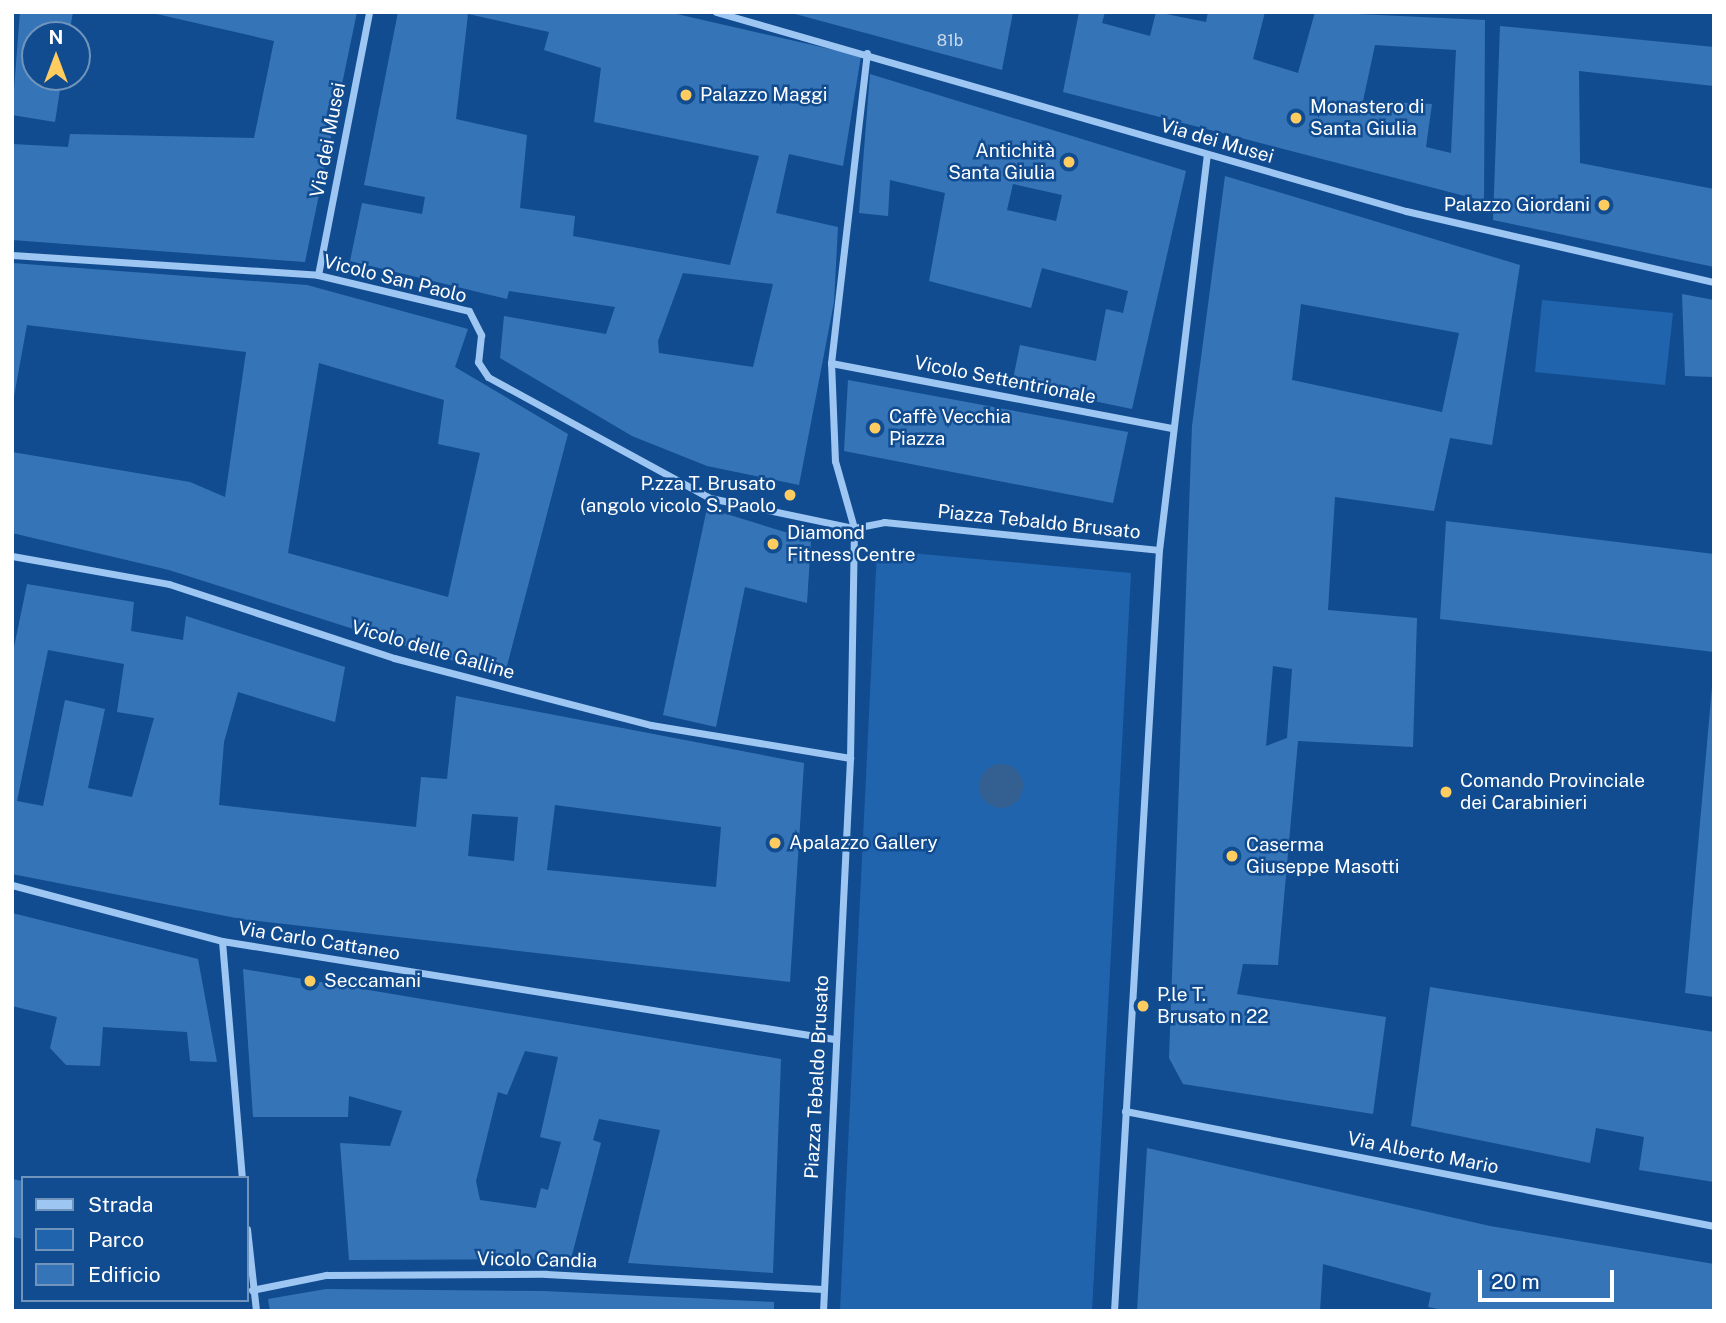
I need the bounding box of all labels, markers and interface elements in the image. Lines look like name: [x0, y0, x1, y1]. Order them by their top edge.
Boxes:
north arrow: [21, 21, 91, 91]
text: N: [49, 26, 63, 48]
house number: 81b: [937, 31, 963, 51]
street label: Via dei Musei: [306, 80, 350, 200]
place label: Palazzo Maggi: [700, 84, 828, 106]
marker: Palazzo Maggi: [678, 87, 694, 103]
place label: Monastero di Santa Giulia: [1310, 96, 1425, 140]
marker: Monastero di Santa Giulia: [1288, 110, 1304, 126]
street label: Via dei Musei: [1158, 114, 1276, 168]
place label: Antichità Santa Giulia: [948, 140, 1055, 184]
marker: Antichità Santa Giulia: [1061, 154, 1077, 170]
place label: Palazzo Giordani: [1444, 194, 1590, 216]
marker: Palazzo Giordani: [1596, 197, 1612, 213]
street label: Vicolo San Paolo: [321, 250, 469, 308]
street label: Vicolo Settentrionale: [912, 351, 1098, 409]
place label: Caffè Vecchia Piazza: [889, 406, 1011, 450]
marker: Caffè Vecchia Piazza: [867, 420, 883, 436]
place label: P.zza T. Brusato (angolo vicolo S. Paolo: [580, 473, 776, 517]
marker: P.zza T. Brusato (angolo vicolo S. Paolo: [782, 487, 798, 503]
street label: Piazza Tebaldo Brusato: [936, 500, 1142, 544]
place label: Diamond Fitness Centre: [787, 522, 916, 566]
marker: Diamond Fitness Centre: [765, 536, 781, 552]
street label: Vicolo delle Galline: [348, 616, 518, 684]
place label: Comando Provinciale dei Carabinieri: [1460, 770, 1645, 814]
marker: Comando Provinciale dei Carabinieri: [1438, 784, 1454, 800]
place label: Apalazzo Gallery: [789, 832, 938, 854]
place label: Caserma Giuseppe Masotti: [1246, 834, 1400, 878]
marker: Apalazzo Gallery: [767, 835, 783, 851]
marker: Caserma Giuseppe Masotti: [1224, 848, 1240, 864]
street label: Via Carlo Cattaneo: [236, 917, 402, 965]
place label: Seccamani: [324, 970, 421, 992]
marker: Seccamani: [302, 973, 318, 989]
street label: Piazza Tebaldo Brusato: [800, 974, 834, 1180]
place label: P.le T. Brusato n 22: [1157, 984, 1269, 1028]
marker: P.le T. Brusato n 22: [1135, 998, 1151, 1014]
street label: Via Alberto Mario: [1345, 1127, 1501, 1179]
legend: [21, 1176, 248, 1302]
text: Strada: [88, 1192, 153, 1217]
text: Parco: [88, 1227, 144, 1252]
street label: Vicolo Candia: [477, 1248, 597, 1272]
scale bar: [1481, 1256, 1618, 1300]
text: Edificio: [88, 1262, 161, 1287]
text: 20 m: [1491, 1269, 1540, 1294]

